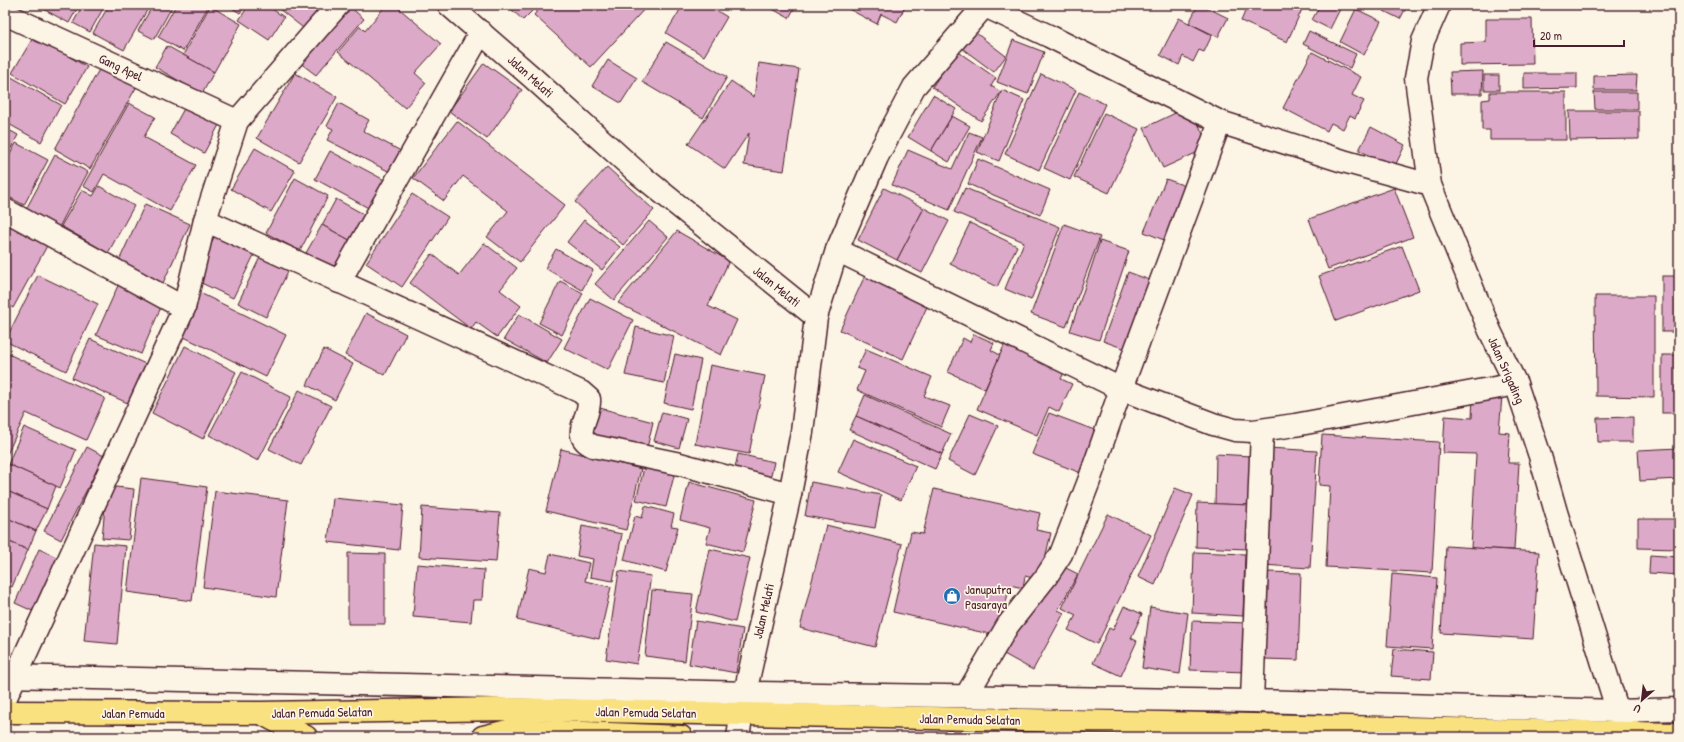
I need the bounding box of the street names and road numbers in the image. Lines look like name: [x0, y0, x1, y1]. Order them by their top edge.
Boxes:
street label: Gang Apel: [96, 49, 146, 85]
street label: Jalan Melati: [504, 51, 558, 101]
street label: Jalan Melati: [750, 261, 804, 311]
street label: Jalan Srigading: [1484, 334, 1530, 407]
street label: Jalan Melati: [748, 582, 778, 640]
street label: Jalan Pemuda Selatan: [271, 702, 373, 722]
street label: Jalan Pemuda Selatan: [595, 702, 697, 722]
street label: Jalan Pemuda: [102, 704, 164, 722]
street label: Jalan Pemuda Selatan: [919, 709, 1021, 729]

